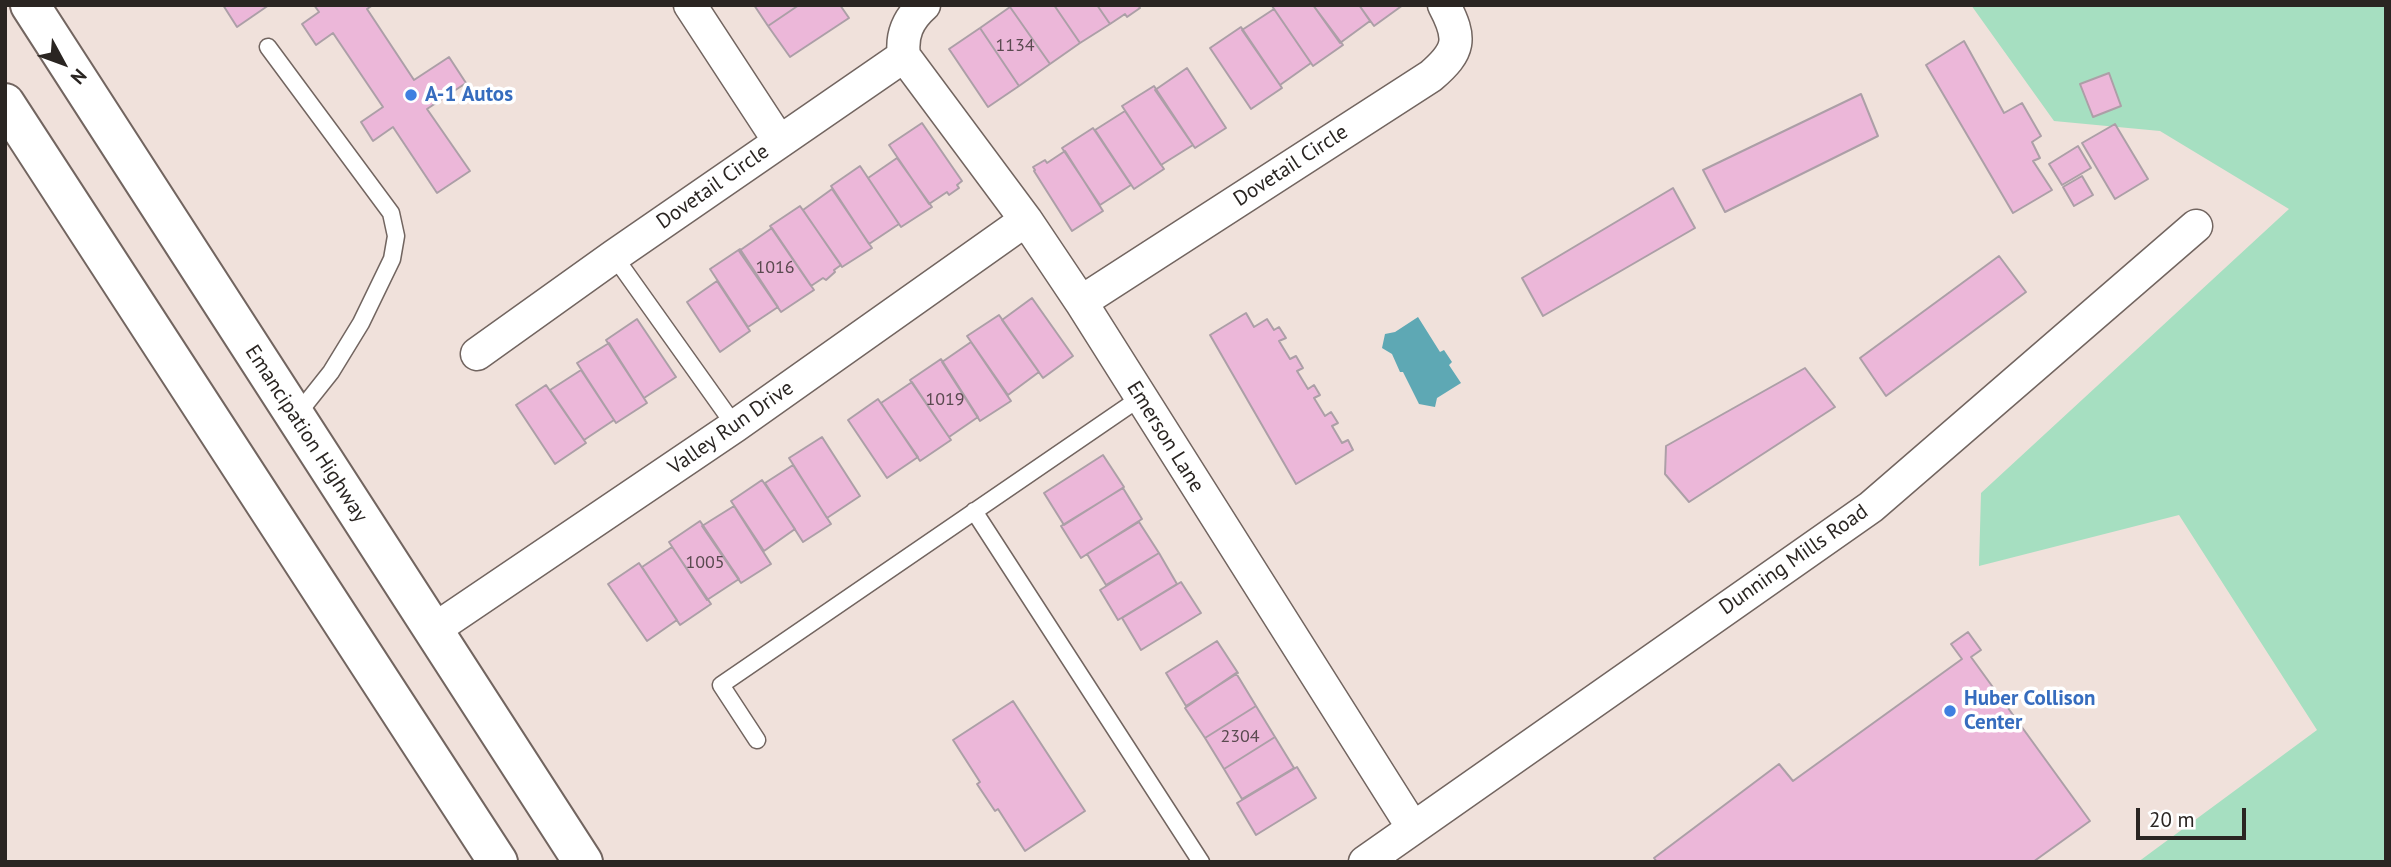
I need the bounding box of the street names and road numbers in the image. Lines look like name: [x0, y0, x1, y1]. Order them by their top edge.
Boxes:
street label: Dovetail Circle: [1229, 120, 1353, 212]
street label: Dovetail Circle: [652, 139, 774, 235]
street label: Emancipation Highway: [239, 341, 373, 527]
street label: Valley Run Drive: [664, 376, 798, 480]
street label: Emerson Lane: [1121, 377, 1209, 497]
street label: Dunning Mills Road: [1715, 499, 1873, 621]

